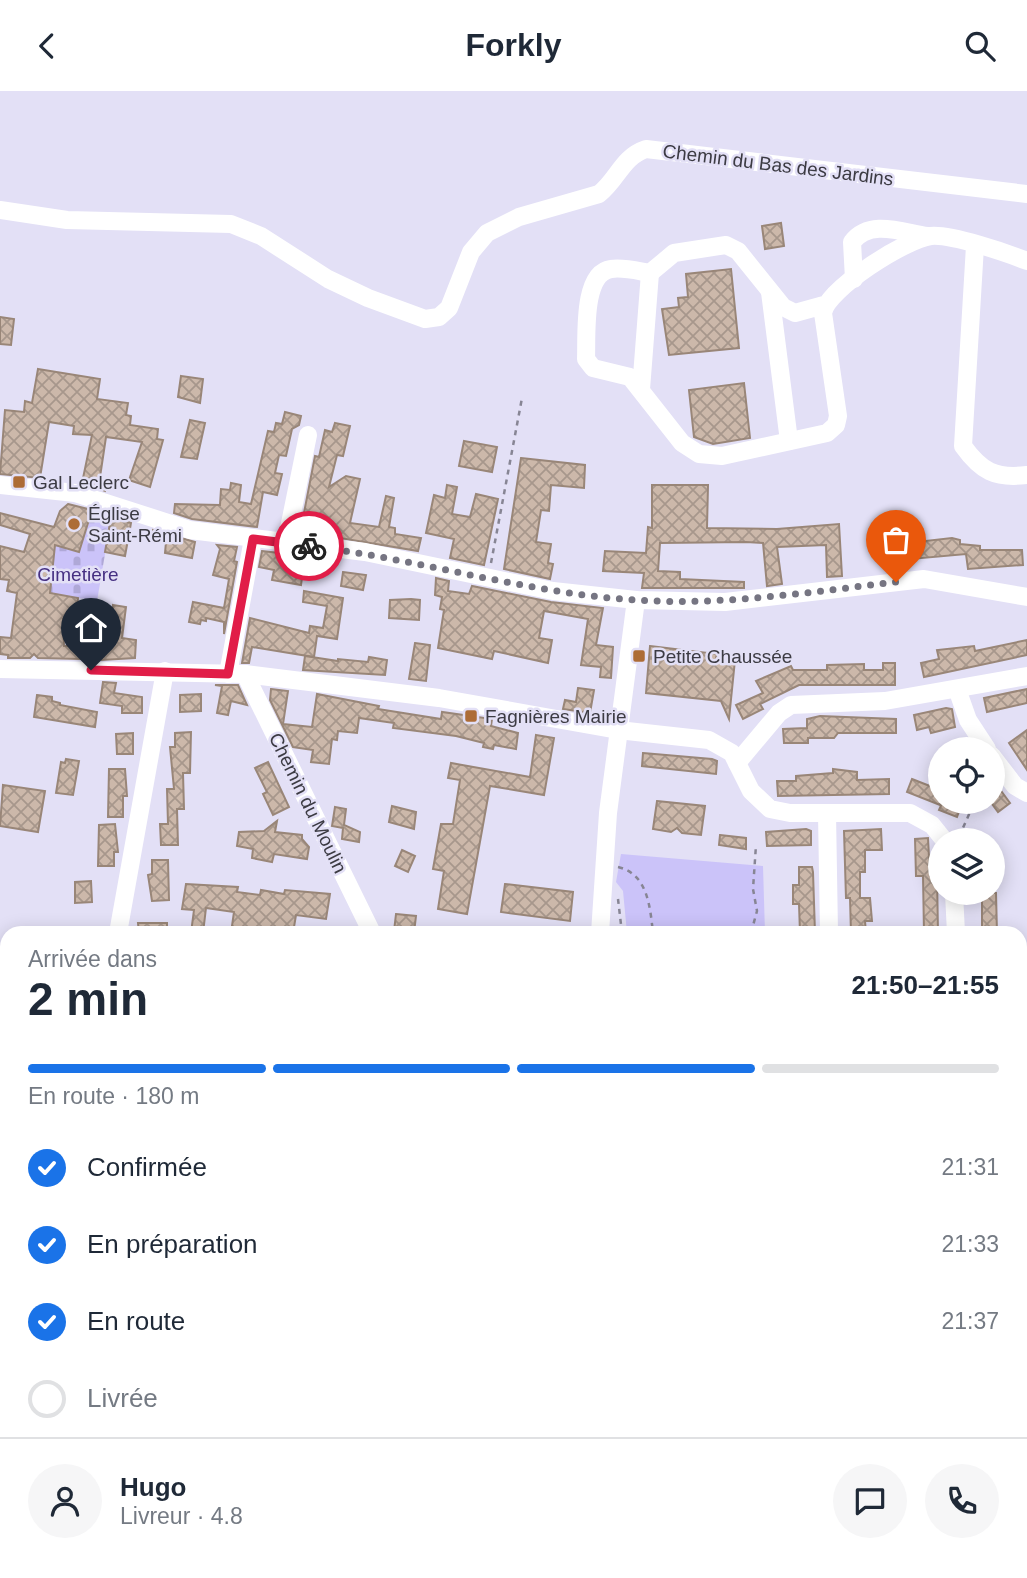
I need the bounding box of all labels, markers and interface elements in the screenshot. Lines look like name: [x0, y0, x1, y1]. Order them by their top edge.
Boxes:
icon: back: [28, 27, 66, 65]
text: Forkly: [465, 27, 562, 63]
icon: search: [961, 27, 999, 65]
street label: Chemin du Bas des Jardins: [661, 140, 895, 190]
place label: Gal Leclerc: [33, 472, 129, 493]
marker: Gal Leclerc: [11, 474, 27, 490]
place label: Église Saint-Rémi: [88, 503, 182, 546]
pin: [866, 510, 926, 582]
courier: [274, 511, 344, 581]
marker: Église Saint-Rémi: [66, 516, 82, 532]
icon: bag: [877, 521, 915, 559]
icon: bike: [290, 527, 328, 565]
park label: Cimetière: [37, 564, 119, 585]
pin: [61, 598, 121, 670]
icon: home: [72, 609, 110, 647]
place label: Petite Chaussée: [653, 646, 792, 667]
marker: Petite Chaussée: [631, 648, 647, 664]
place label: Fagnières Mairie: [485, 706, 627, 727]
marker: Fagnières Mairie: [463, 708, 479, 724]
street label: Chemin du Moulin: [265, 730, 351, 876]
map controls: [928, 737, 1005, 905]
button: locate: [928, 737, 1005, 814]
button: layers: [928, 828, 1005, 905]
text: Arrivée dans: [28, 946, 157, 972]
text: 21:50–21:55: [852, 970, 999, 1000]
text: 2 min: [28, 973, 148, 1025]
text: En route · 180 m: [28, 1083, 199, 1109]
icon: check: [28, 1149, 66, 1187]
text: Confirmée: [87, 1152, 207, 1182]
text: 21:31: [941, 1154, 999, 1180]
icon: check: [28, 1226, 66, 1264]
text: En préparation: [87, 1229, 258, 1259]
text: 21:33: [941, 1231, 999, 1257]
icon: check: [28, 1303, 66, 1341]
text: En route: [87, 1306, 185, 1336]
text: 21:37: [941, 1308, 999, 1334]
text: Livrée: [87, 1383, 158, 1413]
button: person: [28, 1464, 102, 1538]
button: chat: [833, 1464, 907, 1538]
button: phone: [925, 1464, 999, 1538]
text: Hugo: [120, 1472, 186, 1502]
text: Livreur · 4.8: [120, 1503, 243, 1529]

